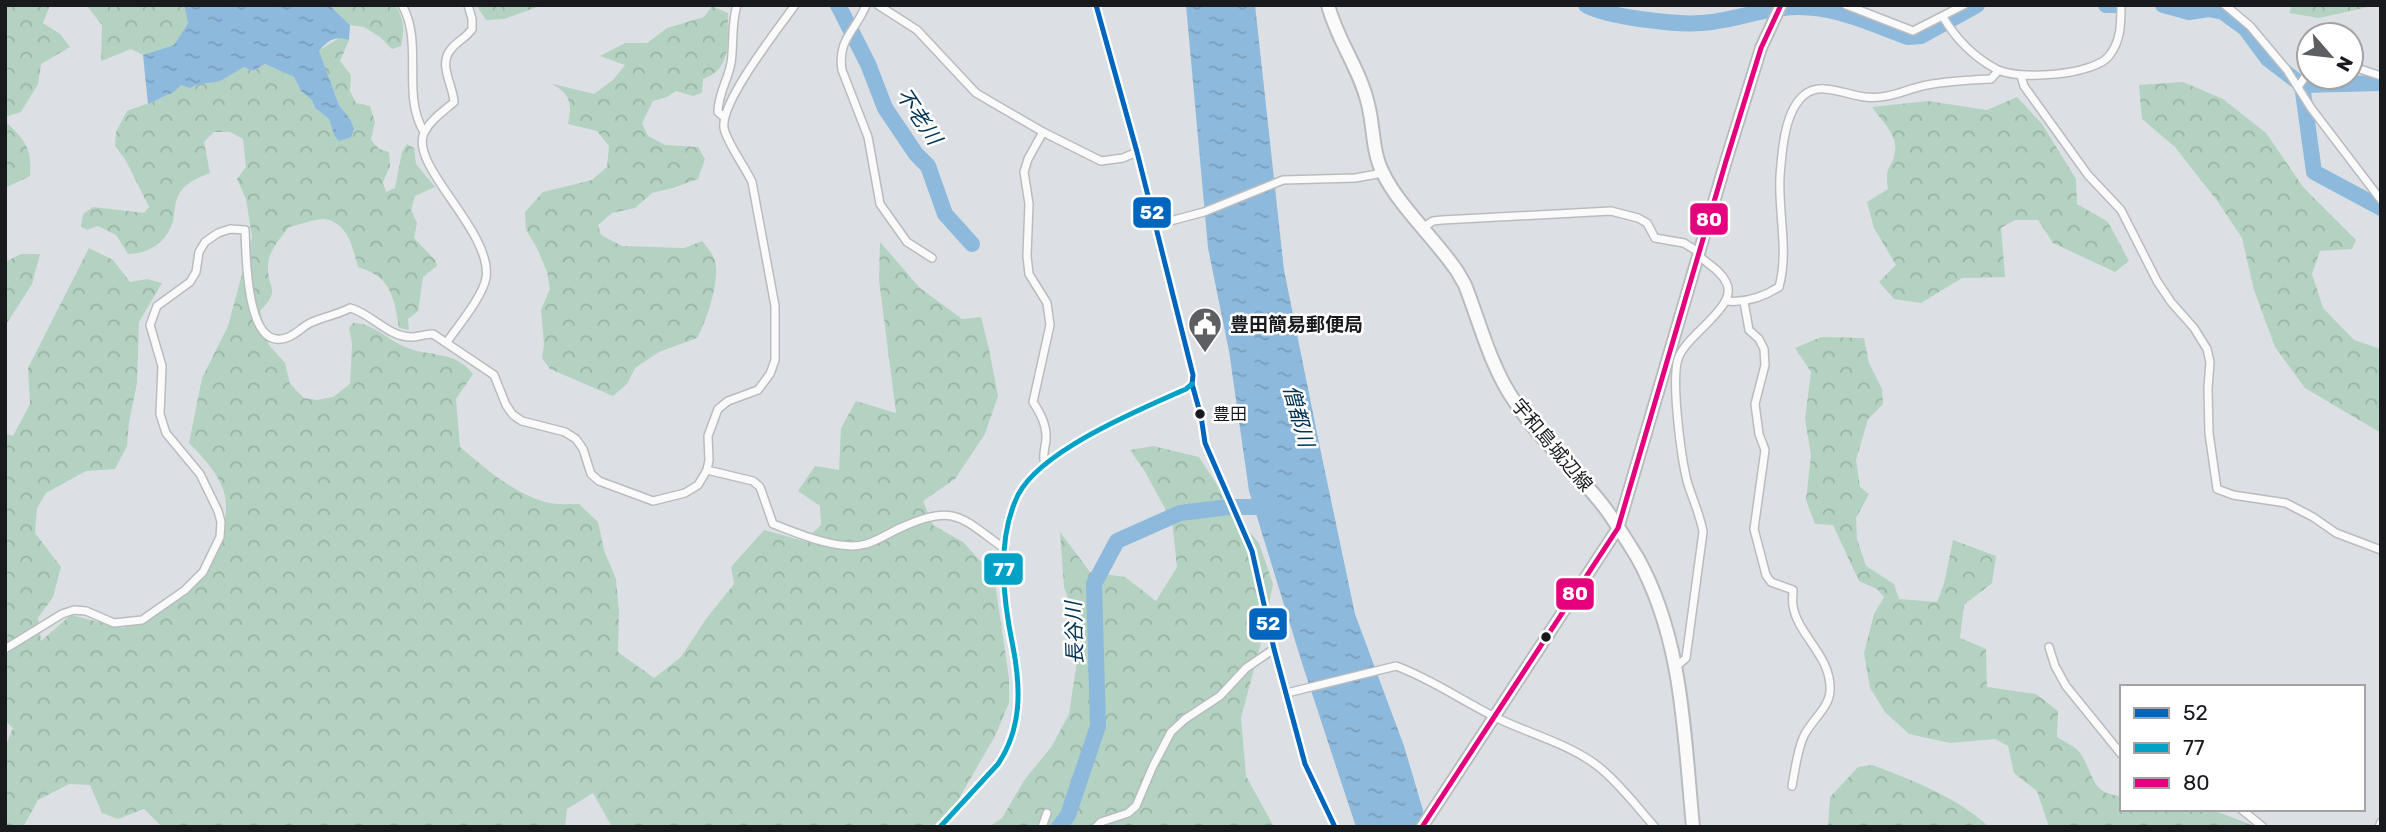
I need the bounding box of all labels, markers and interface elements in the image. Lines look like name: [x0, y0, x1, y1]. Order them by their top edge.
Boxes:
north arrow: [2295, 21, 2365, 91]
text: N: [2331, 52, 2358, 75]
water label: 不老川: [891, 83, 948, 151]
line badge: 52: [1132, 196, 1172, 229]
text: 52: [1140, 201, 1164, 224]
line badge: 80: [1689, 202, 1729, 236]
text: 80: [1696, 208, 1722, 231]
public building icon: 豊田簡易郵便局: [1186, 305, 1224, 354]
place label: 豊田簡易郵便局: [1230, 313, 1363, 336]
water label: 僧都川: [1279, 382, 1320, 452]
street label: 宇和島城辺線: [1507, 394, 1597, 496]
place label: 豊田: [1213, 404, 1247, 424]
marker: 豊田: [1193, 407, 1207, 421]
line badge: 77: [983, 552, 1024, 586]
text: 77: [993, 558, 1015, 581]
line badge: 80: [1555, 577, 1595, 611]
text: 80: [1562, 582, 1588, 605]
water label: 長谷川: [1060, 599, 1088, 665]
line badge: 52: [1248, 607, 1288, 641]
text: 52: [1256, 612, 1280, 635]
unlabelled marker: [1539, 630, 1553, 644]
legend: [2120, 685, 2365, 811]
text: 52: [2183, 700, 2208, 725]
text: 77: [2183, 735, 2205, 760]
text: 80: [2183, 770, 2210, 795]

